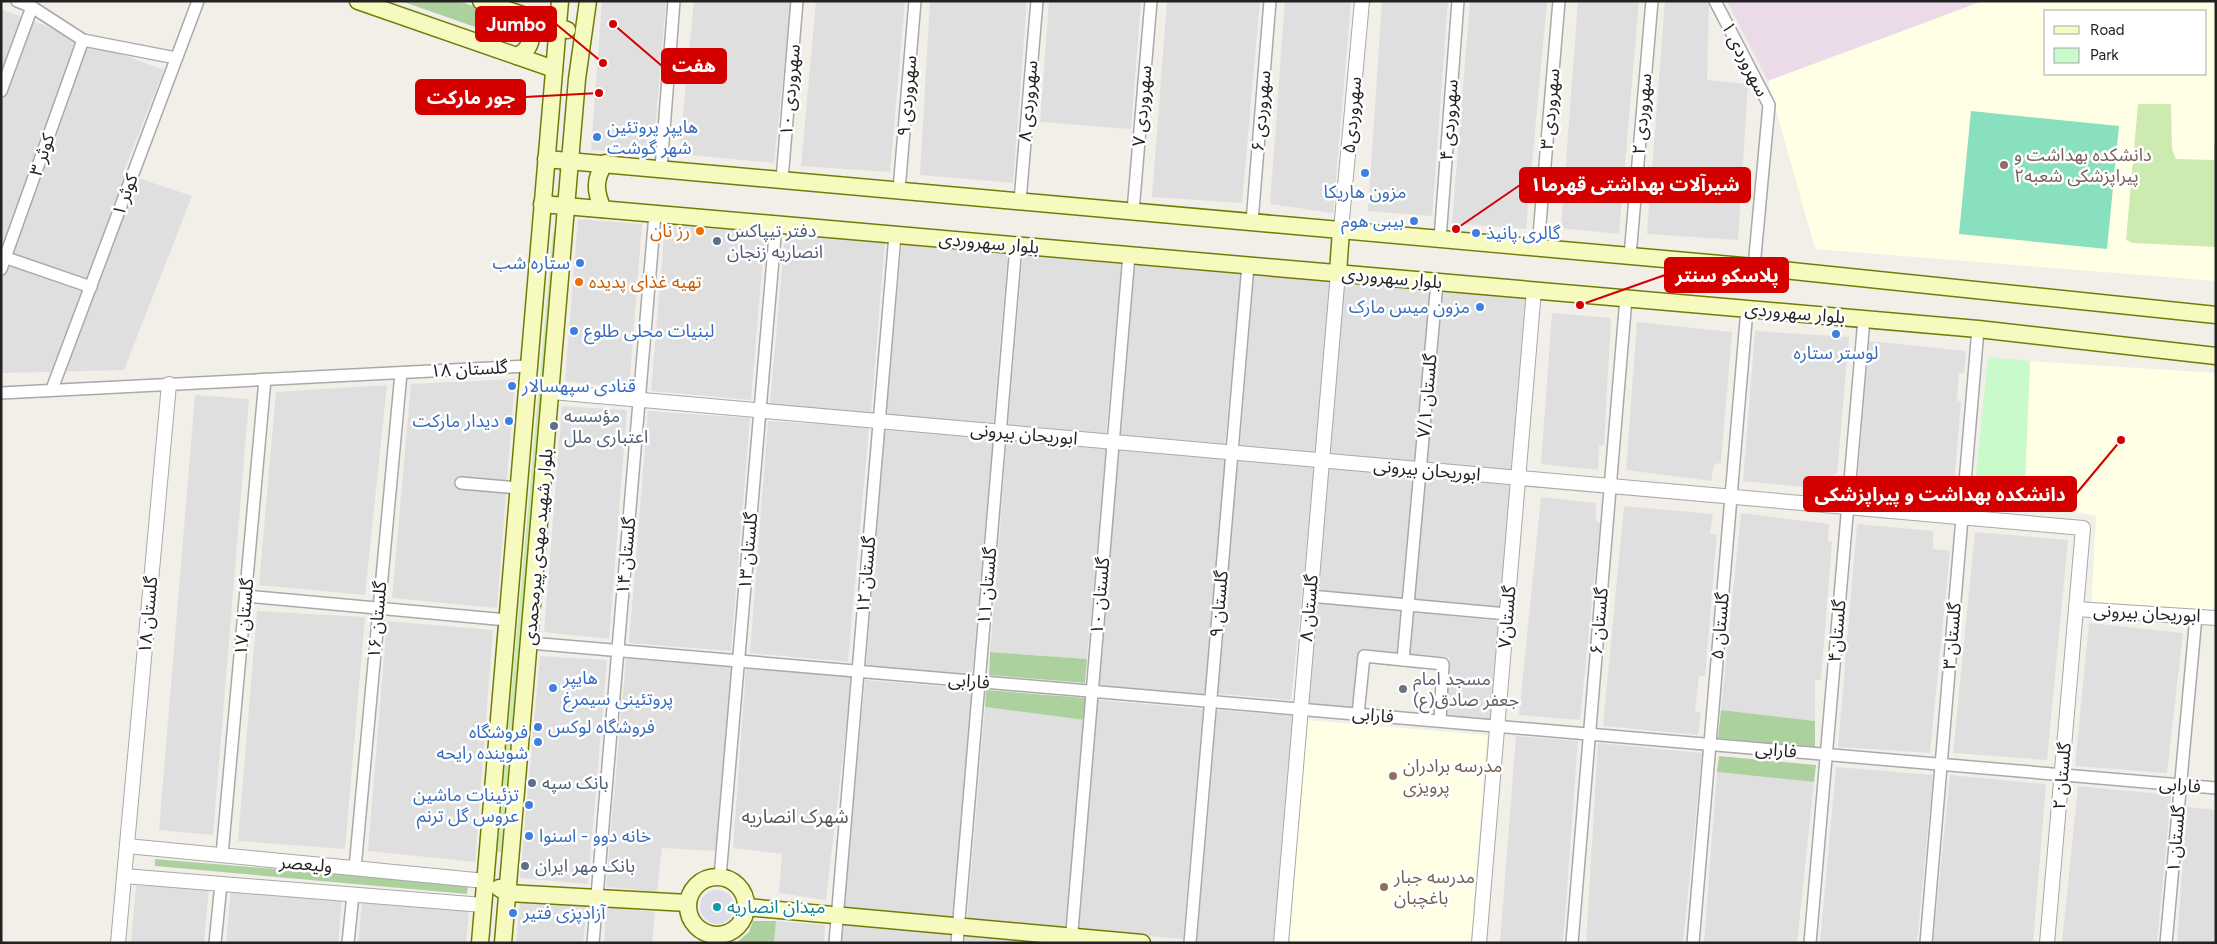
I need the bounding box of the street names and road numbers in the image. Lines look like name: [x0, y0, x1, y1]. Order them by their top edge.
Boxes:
street label: سهروردی ۱: [1717, 18, 1773, 100]
street label: سهروردی ۱۰: [775, 43, 805, 137]
street label: سهروردی ۹: [892, 54, 922, 138]
street label: سهروردی ۸: [1013, 59, 1043, 143]
street label: سهروردی ۷: [1127, 64, 1157, 148]
street label: سهروردی ۳: [1535, 67, 1565, 151]
street label: سهروردی ۶: [1246, 69, 1276, 153]
street label: سهروردی ۲: [1627, 72, 1657, 156]
street label: سهروردی۵: [1338, 76, 1366, 154]
street label: سهروردی ۴: [1435, 79, 1463, 161]
street label: کوثر ۳: [25, 130, 60, 179]
street label: کوثر ۱: [107, 170, 143, 219]
street label: بلوار سهروردی: [938, 228, 1040, 258]
street label: بلوار سهروردی: [1341, 263, 1443, 293]
street label: بلوار سهروردی: [1744, 298, 1846, 328]
street label: گلستان ۷/۱: [1412, 352, 1442, 439]
street label: گلستان ۱۸: [430, 356, 509, 382]
street label: ابوریحان بیرونی: [970, 418, 1078, 450]
street label: بلوار شهید مهدی پیرمحمدی: [518, 448, 558, 646]
street label: ابوریحان بیرونی: [1373, 454, 1481, 486]
street label: گلستان ۱۳: [734, 511, 762, 591]
street label: گلستان ۱۴: [612, 516, 640, 596]
street label: گلستان ۱۲: [852, 535, 880, 615]
street label: گلستان ۱۱: [973, 546, 1001, 626]
street label: گلستان ۱۰: [1086, 556, 1114, 636]
street label: گلستان ۹: [1205, 569, 1233, 638]
street label: گلستان ۸: [1295, 573, 1323, 642]
street label: گلستان ۱۸: [134, 575, 162, 655]
street label: گلستان ۱۷: [230, 577, 258, 657]
street label: گلستان ۱۶: [363, 580, 391, 660]
street label: گلستان۷: [1493, 584, 1521, 649]
street label: گلستان ۶: [1585, 586, 1613, 655]
street label: گلستان ۵: [1706, 591, 1734, 660]
street label: گلستان۴: [1823, 598, 1851, 663]
street label: ابوریحان بیرونی: [2093, 599, 2201, 627]
street label: گلستان ۳: [1938, 601, 1966, 670]
street label: فارابی: [947, 668, 991, 694]
street label: فارابی: [1351, 702, 1395, 728]
street label: فارابی: [1754, 737, 1798, 763]
street label: گلستان ۲: [2048, 741, 2076, 810]
street label: فارابی: [2158, 772, 2202, 798]
street label: گلستان ۱: [2162, 804, 2190, 873]
street label: ولیعصر: [278, 851, 333, 877]

